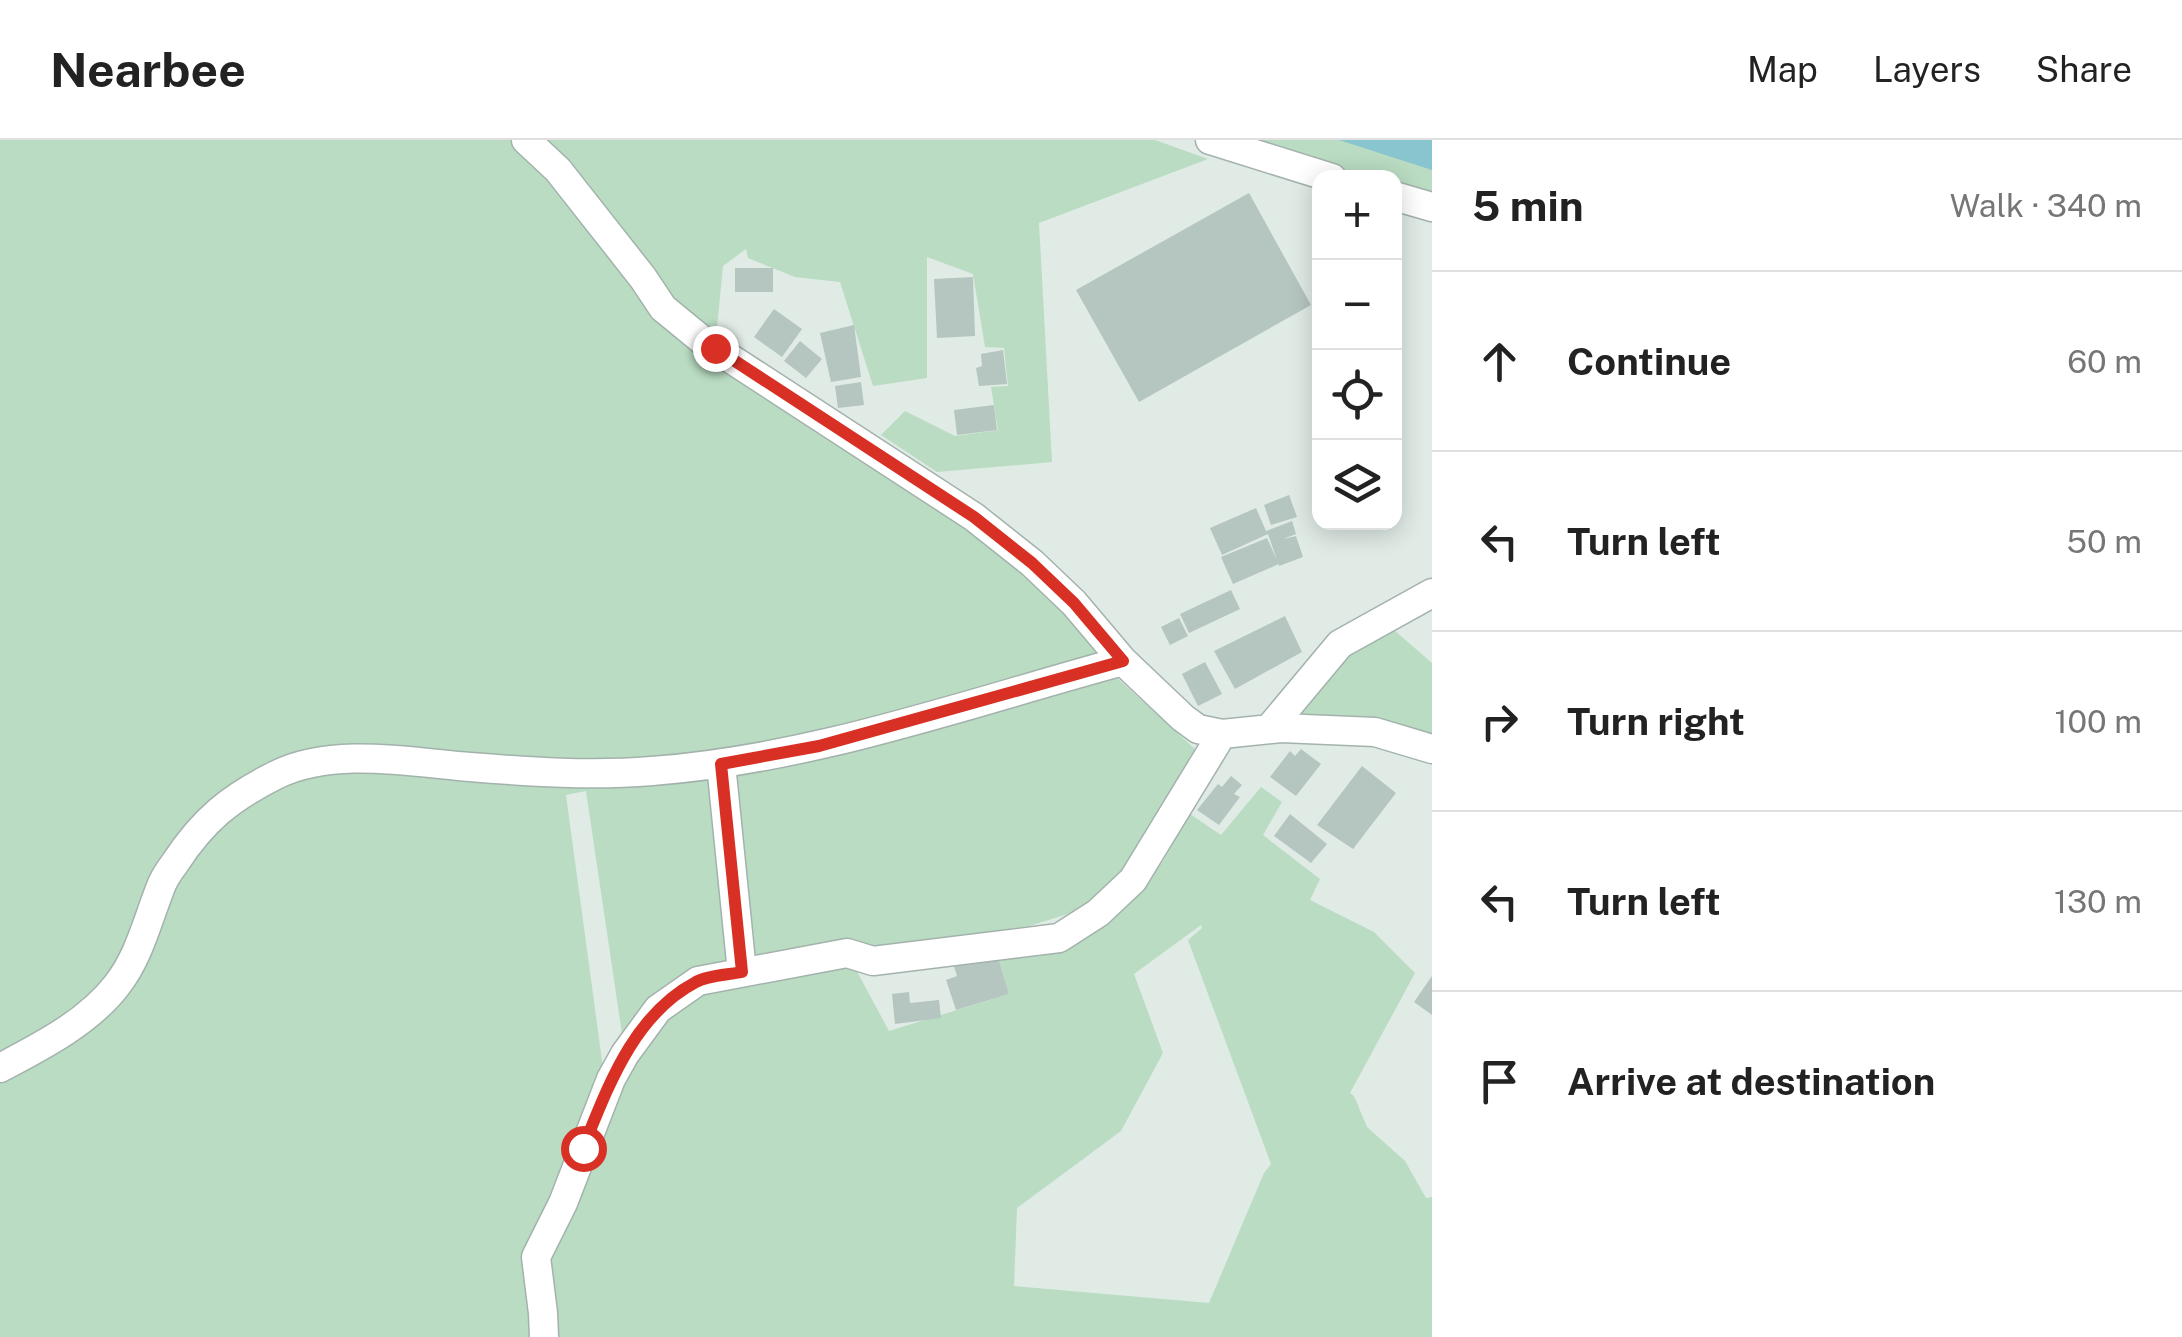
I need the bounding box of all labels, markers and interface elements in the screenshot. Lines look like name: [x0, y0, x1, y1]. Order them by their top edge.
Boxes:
text: Nearbee: [50, 41, 246, 98]
text: Map: [1747, 49, 1818, 90]
text: Layers: [1873, 49, 1981, 90]
text: Share: [2036, 49, 2132, 90]
map controls: [1312, 170, 1402, 530]
button: +: [1312, 170, 1402, 260]
text: 5 min: [1472, 181, 1584, 230]
text: Walk · 340 m: [1950, 187, 2142, 224]
button: −: [1312, 260, 1402, 350]
route end: [693, 326, 739, 372]
icon: ahead: [1472, 334, 1527, 389]
text: Continue: [1567, 339, 1731, 384]
text: 60 m: [2067, 343, 2142, 380]
button: locate: [1312, 350, 1402, 440]
button: layers: [1312, 440, 1402, 530]
icon: left: [1472, 514, 1527, 569]
text: Turn left: [1567, 519, 1721, 564]
text: 50 m: [2066, 523, 2142, 560]
icon: right: [1472, 694, 1527, 749]
text: Turn right: [1567, 699, 1745, 744]
text: 100 m: [2055, 703, 2142, 740]
icon: left: [1472, 874, 1527, 929]
text: Turn left: [1567, 879, 1721, 924]
text: 130 m: [2054, 883, 2142, 920]
icon: arrive: [1472, 1054, 1527, 1109]
text: Arrive at destination: [1567, 1059, 1935, 1104]
route start: [561, 1126, 607, 1172]

